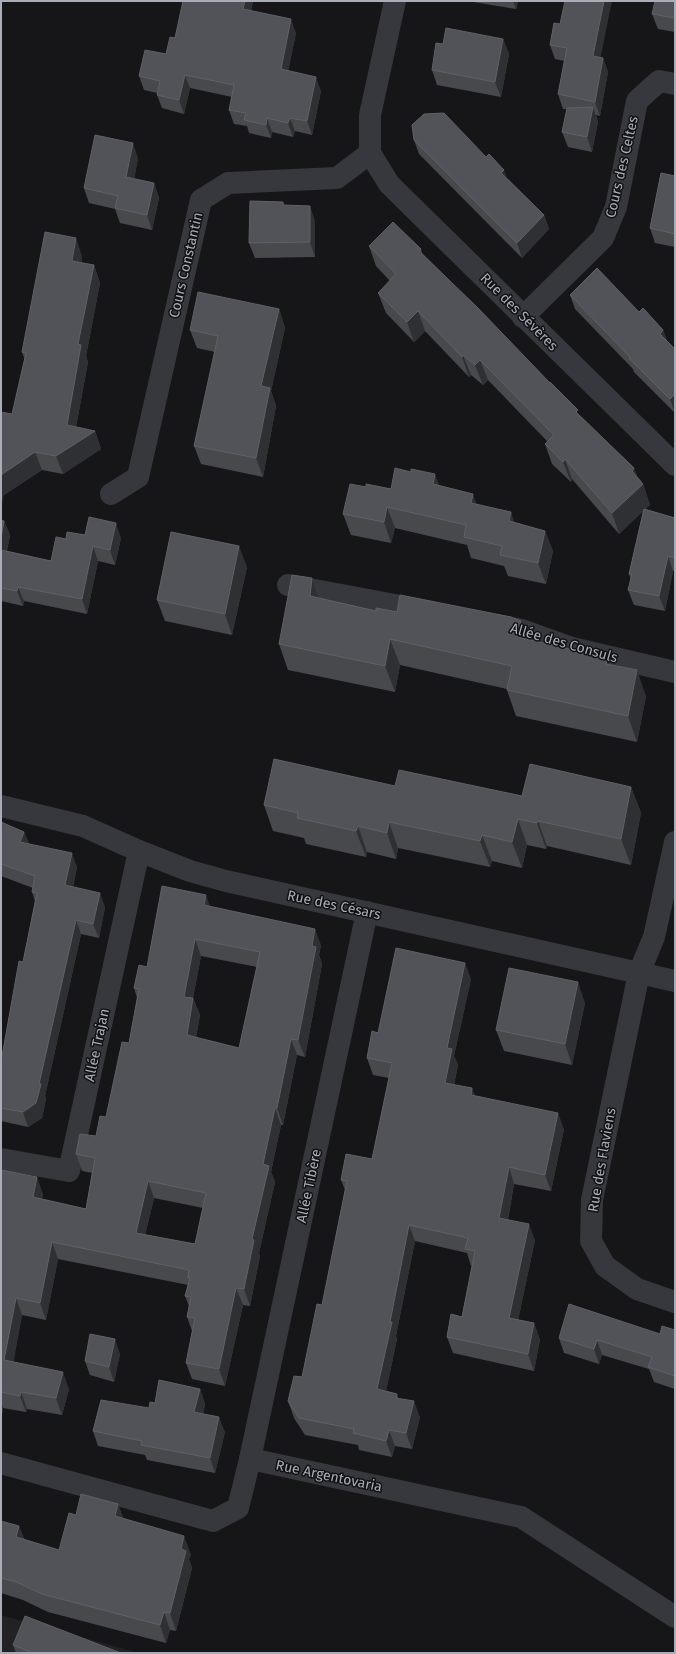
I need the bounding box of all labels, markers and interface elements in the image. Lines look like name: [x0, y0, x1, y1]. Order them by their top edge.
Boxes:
street label: Cours des Celtes: [602, 114, 642, 220]
street label: Cours Constantin: [166, 211, 206, 319]
street label: Rue des Sévères: [477, 270, 562, 355]
street label: Allée des Consuls: [508, 620, 620, 667]
street label: Rue des Césars: [286, 887, 383, 923]
street label: Allée Trajan: [81, 1007, 113, 1083]
street label: Rue des Flaviens: [584, 1106, 620, 1213]
street label: Allée Tibère: [293, 1148, 325, 1224]
street label: Rue Argentovaria: [274, 1456, 384, 1496]

